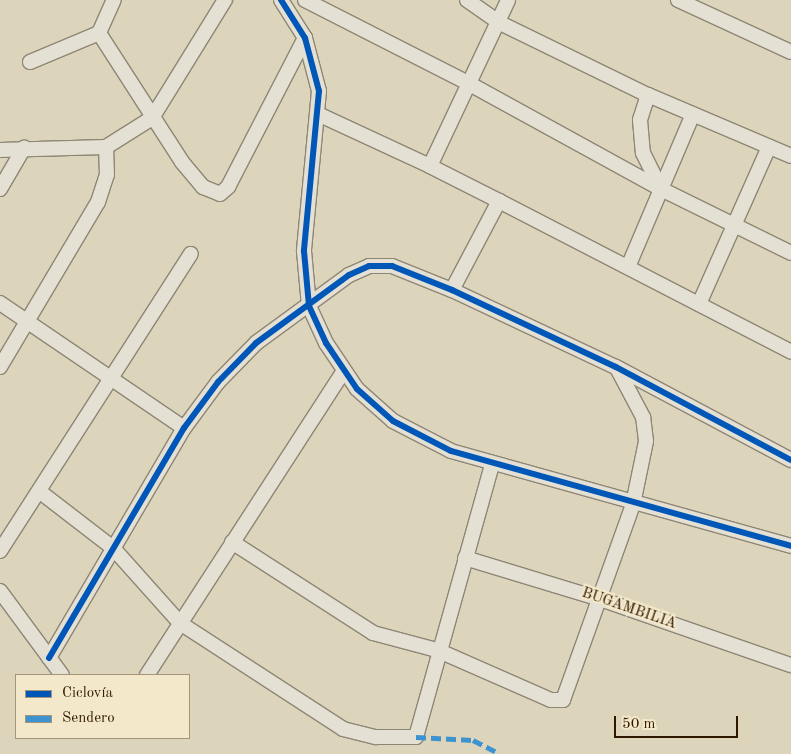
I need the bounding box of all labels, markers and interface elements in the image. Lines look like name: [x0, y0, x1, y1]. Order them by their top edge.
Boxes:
street label: BUGAMBILIA: [579, 584, 679, 634]
legend: [15, 674, 190, 739]
text: Ciclovía: [62, 686, 113, 701]
scale bar: [616, 706, 740, 738]
text: Sendero: [62, 711, 115, 726]
text: 50 m: [622, 717, 656, 732]

